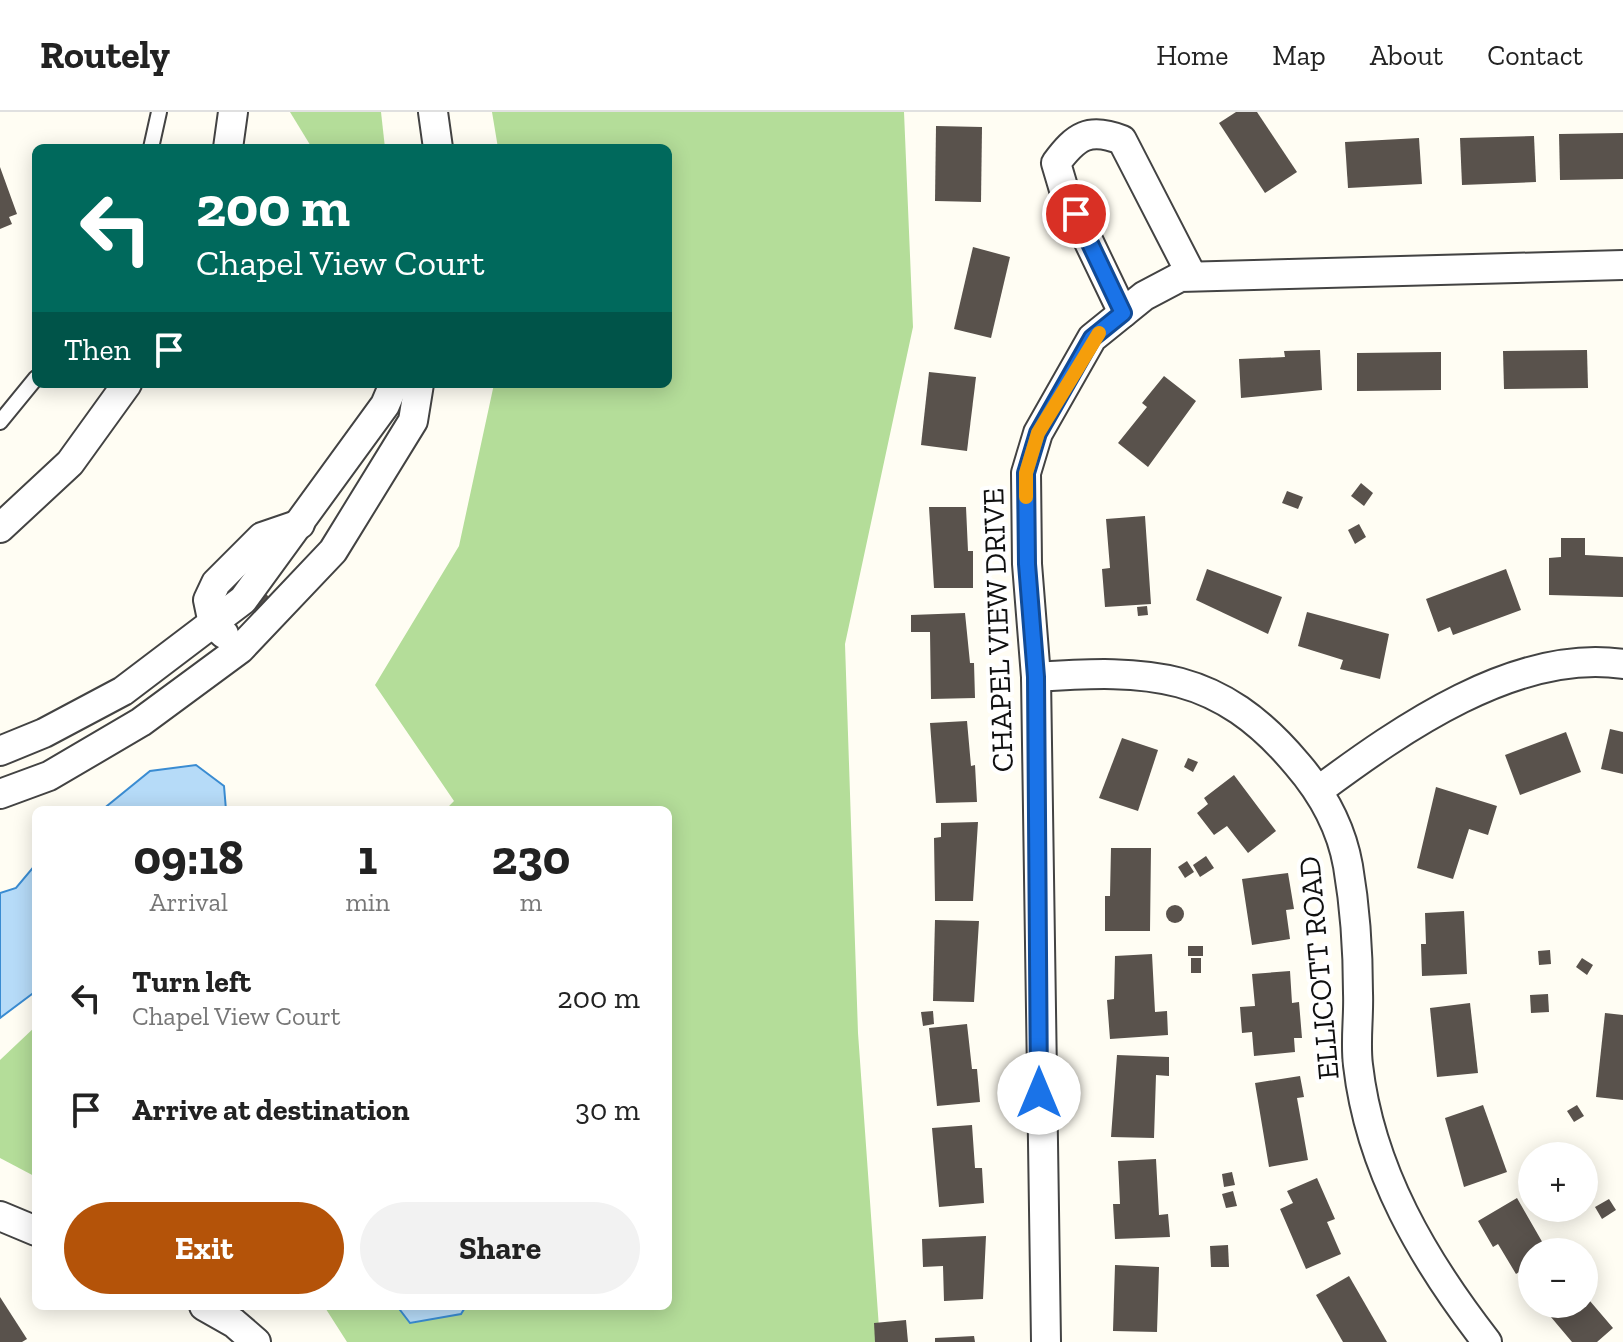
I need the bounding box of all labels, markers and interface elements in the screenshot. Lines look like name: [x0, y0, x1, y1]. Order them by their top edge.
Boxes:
text: Routely: [40, 32, 170, 78]
text: Home: [1156, 39, 1228, 72]
text: Map: [1272, 39, 1326, 72]
text: About: [1370, 39, 1443, 72]
text: Contact: [1487, 39, 1583, 72]
text: 200 m: [196, 173, 350, 240]
icon: left: [64, 176, 168, 280]
pin: [1042, 180, 1110, 248]
icon: arrive: [1054, 192, 1098, 236]
text: Chapel View Court: [196, 241, 485, 284]
icon: arrive: [147, 328, 191, 372]
text: Then: [64, 332, 131, 368]
street label: CHAPEL VIEW DRIVE: [975, 487, 1021, 773]
text: 09:18: [133, 829, 244, 886]
text: 1: [358, 829, 377, 886]
text: 230: [491, 829, 571, 886]
street label: ELLICOTT ROAD: [1291, 855, 1347, 1081]
text: Arrival: [150, 886, 228, 918]
text: min: [345, 886, 390, 918]
text: m: [520, 886, 542, 918]
text: Turn left: [132, 964, 251, 1000]
icon: left: [64, 976, 108, 1020]
text: 200 m: [557, 980, 640, 1016]
text: Chapel View Court: [132, 1000, 340, 1032]
position arrow: [997, 1051, 1081, 1135]
icon: arrive: [64, 1088, 108, 1132]
text: Arrive at destination: [132, 1092, 409, 1128]
text: 30 m: [575, 1092, 640, 1128]
map controls: [1518, 1142, 1598, 1318]
button: +: [1518, 1142, 1598, 1222]
button: Exit: [64, 1202, 344, 1294]
button: Share: [360, 1202, 640, 1294]
button: −: [1518, 1238, 1598, 1318]

